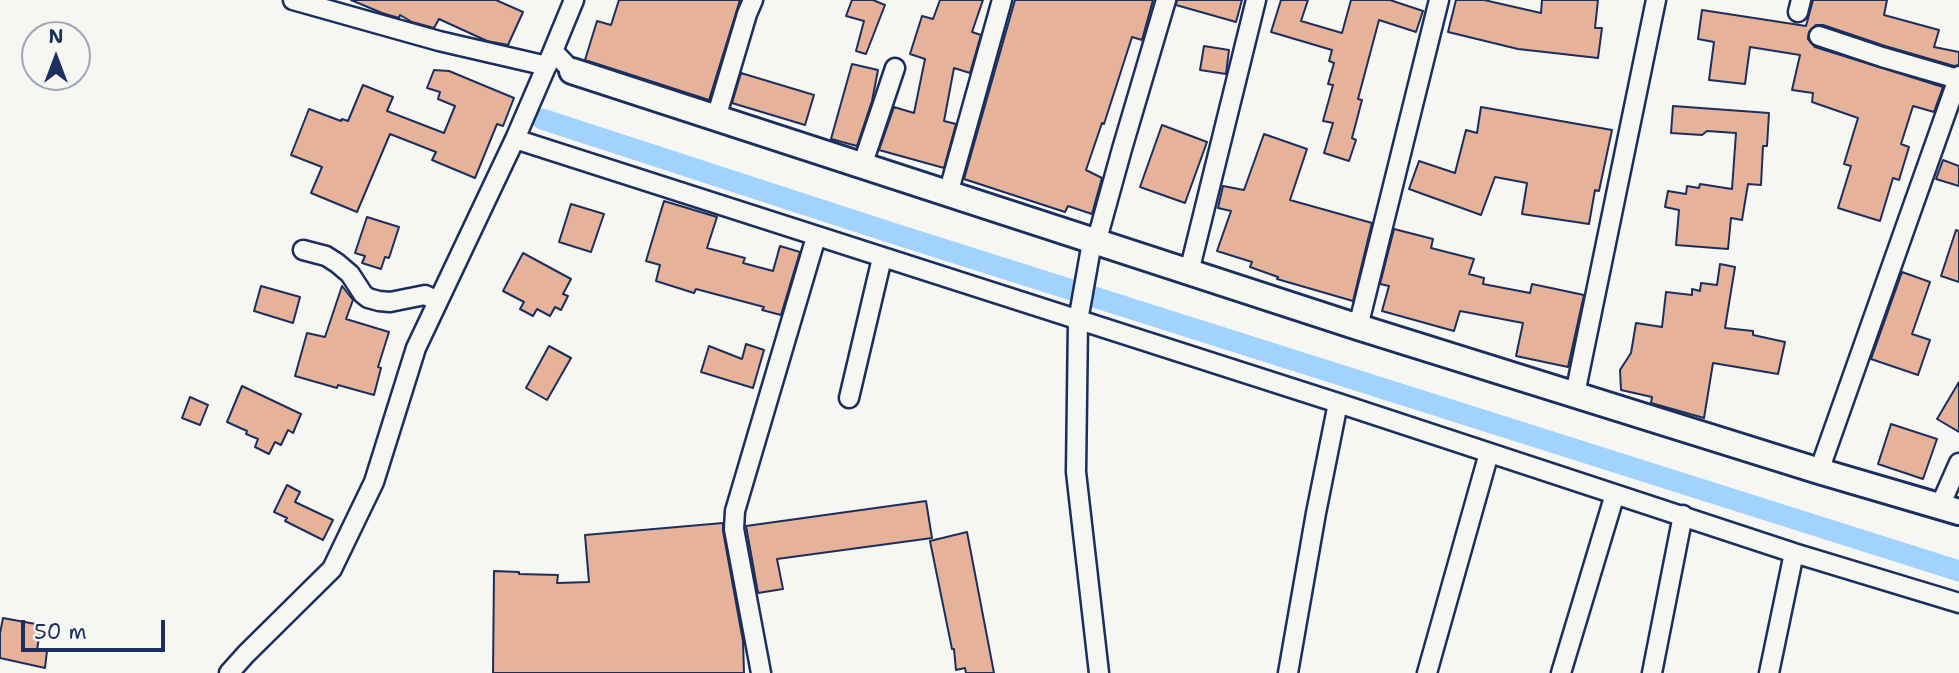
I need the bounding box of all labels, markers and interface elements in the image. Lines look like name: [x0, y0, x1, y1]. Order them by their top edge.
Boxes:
north arrow: [21, 21, 91, 91]
text: N: [48, 24, 64, 49]
scale bar: [24, 606, 168, 650]
text: 50 m: [34, 618, 87, 646]

